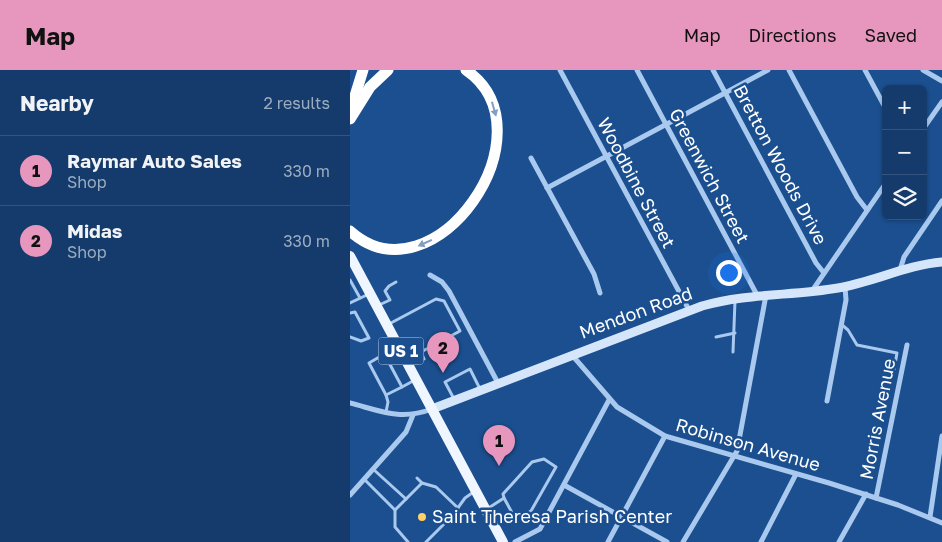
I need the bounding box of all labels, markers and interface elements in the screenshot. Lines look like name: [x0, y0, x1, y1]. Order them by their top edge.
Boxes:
text: Map: [25, 21, 75, 50]
text: Map: [684, 24, 720, 46]
text: Directions: [748, 24, 836, 46]
text: Saved: [864, 24, 917, 46]
street label: Bretton Woods Drive: [729, 81, 832, 248]
map controls: [882, 85, 927, 220]
button: +: [882, 85, 927, 130]
text: Nearby: [20, 90, 94, 116]
text: 2 results: [264, 93, 330, 113]
one-way arrow: [491, 101, 499, 116]
street label: Greenwich Street: [665, 104, 755, 247]
street label: Woodbine Street: [593, 114, 680, 251]
button: −: [882, 130, 927, 175]
text: Raymar Auto Sales: [67, 149, 242, 172]
text: 1: [32, 161, 40, 181]
text: 330 m: [283, 161, 330, 181]
text: Shop: [67, 172, 107, 192]
button: layers: [882, 175, 927, 220]
text: Midas: [67, 219, 122, 242]
text: 2: [31, 231, 41, 251]
text: 330 m: [283, 231, 330, 251]
one-way arrow: [418, 239, 432, 247]
text: Shop: [67, 242, 107, 262]
your location: [716, 260, 742, 286]
street label: Mendon Road: [576, 281, 695, 343]
pin: 2: [427, 332, 459, 373]
road number: US 1: [378, 338, 424, 364]
street label: Morris Avenue: [855, 356, 900, 481]
street label: Robinson Avenue: [673, 413, 823, 475]
pin: 1: [483, 425, 515, 466]
place label: Saint Theresa Parish Center: [432, 505, 672, 527]
marker: Saint Theresa Parish Center: [416, 511, 428, 523]

